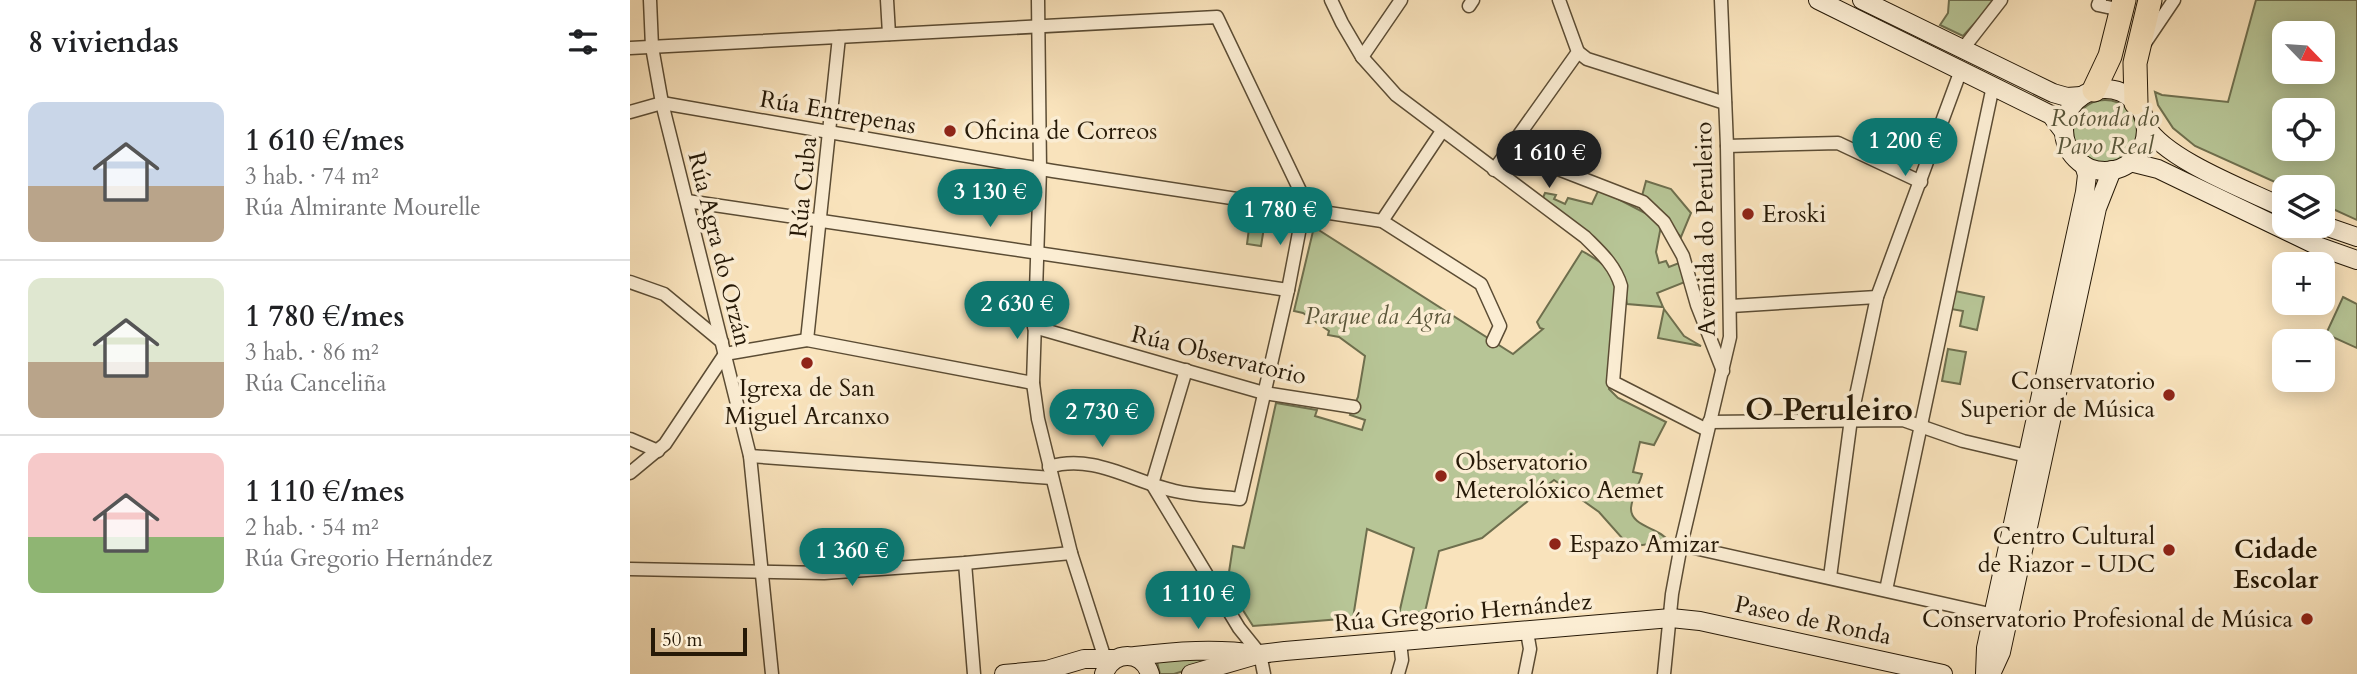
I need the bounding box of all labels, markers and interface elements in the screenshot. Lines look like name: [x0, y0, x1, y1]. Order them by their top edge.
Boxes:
north arrow: [2272, 21, 2334, 84]
map controls: [2272, 21, 2335, 392]
text: 8 viviendas: [28, 22, 179, 63]
icon: filters: [564, 23, 602, 61]
street label: Rúa Entrepenas: [757, 83, 919, 142]
button: locate: [2272, 98, 2335, 161]
park label: Rotonda do Pavo Real: [2051, 102, 2160, 163]
place label: Oficina de Correos: [964, 115, 1157, 148]
pin: 1 200 €: [1840, 118, 1970, 178]
text: 1 610 €/mes: [245, 120, 405, 161]
street label: Avenida do Peruleiro: [1687, 121, 1724, 337]
marker: Oficina de Correos: [942, 123, 958, 139]
text: 1 200 €: [1868, 125, 1942, 156]
icon: home: [84, 130, 168, 214]
pin: 1 610 €: [1484, 130, 1614, 190]
street label: Rúa Cuba: [782, 134, 825, 239]
text: 1 610 €: [1512, 137, 1586, 168]
street label: Rúa Agra do Orzán: [679, 149, 760, 350]
text: 3 hab. · 74 m²: [245, 161, 379, 192]
pin: 3 130 €: [925, 170, 1055, 229]
button: layers: [2272, 175, 2335, 238]
text: 3 130 €: [953, 176, 1027, 207]
pin: 1 780 €: [1215, 188, 1345, 247]
text: Rúa Almirante Mourelle: [245, 192, 481, 223]
text: 1 780 €: [1243, 194, 1317, 225]
place label: Eroski: [1762, 198, 1826, 231]
marker: Eroski: [1740, 206, 1756, 222]
button: +: [2272, 252, 2335, 315]
pin: 2 630 €: [952, 282, 1082, 341]
text: 2 630 €: [980, 288, 1054, 319]
text: 1 780 €/mes: [245, 296, 405, 337]
park label: Parque da Agra: [1305, 300, 1451, 333]
icon: home: [84, 306, 168, 390]
street label: Rúa Observatorio: [1128, 318, 1310, 393]
button: −: [2272, 329, 2335, 392]
text: 3 hab. · 86 m²: [245, 337, 379, 368]
marker: Igrexa de San Miguel Arcanxo: [799, 355, 815, 371]
place label: Conservatorio Superior de Música: [1960, 365, 2156, 426]
text: Rúa Canceliña: [245, 368, 387, 399]
place label: Igrexa de San Miguel Arcanxo: [724, 372, 890, 433]
marker: Conservatorio Superior de Música: [2161, 387, 2177, 403]
district label: O Peruleiro: [1745, 388, 1913, 432]
pin: 2 730 €: [1037, 390, 1167, 449]
text: 2 730 €: [1065, 396, 1139, 427]
place label: Observatorio Meterolóxico Aemet: [1455, 446, 1664, 507]
marker: Observatorio Meterolóxico Aemet: [1433, 468, 1449, 484]
text: 1 110 €/mes: [245, 471, 405, 512]
icon: home: [84, 481, 168, 565]
text: 2 hab. · 54 m²: [245, 512, 379, 543]
place label: Centro Cultural de Riazor - UDC: [1978, 520, 2155, 581]
pin: 1 360 €: [787, 528, 917, 588]
place label: Espazo Amizar: [1569, 528, 1719, 561]
district label: Cidade Escolar: [2234, 532, 2319, 597]
text: 1 360 €: [815, 535, 889, 566]
marker: Espazo Amizar: [1547, 536, 1563, 552]
marker: Centro Cultural de Riazor - UDC: [2161, 542, 2177, 558]
text: Rúa Gregorio Hernández: [245, 543, 493, 574]
pin: 1 110 €: [1133, 572, 1263, 631]
text: 1 110 €: [1161, 578, 1235, 609]
street label: Rúa Gregorio Hernández: [1333, 585, 1593, 640]
street label: Paseo de Ronda: [1731, 588, 1895, 653]
place label: Conservatorio Profesional de Música: [1922, 603, 2294, 636]
marker: Conservatorio Profesional de Música: [2299, 611, 2315, 627]
scale bar: [651, 625, 747, 657]
text: 50 m: [662, 627, 703, 653]

